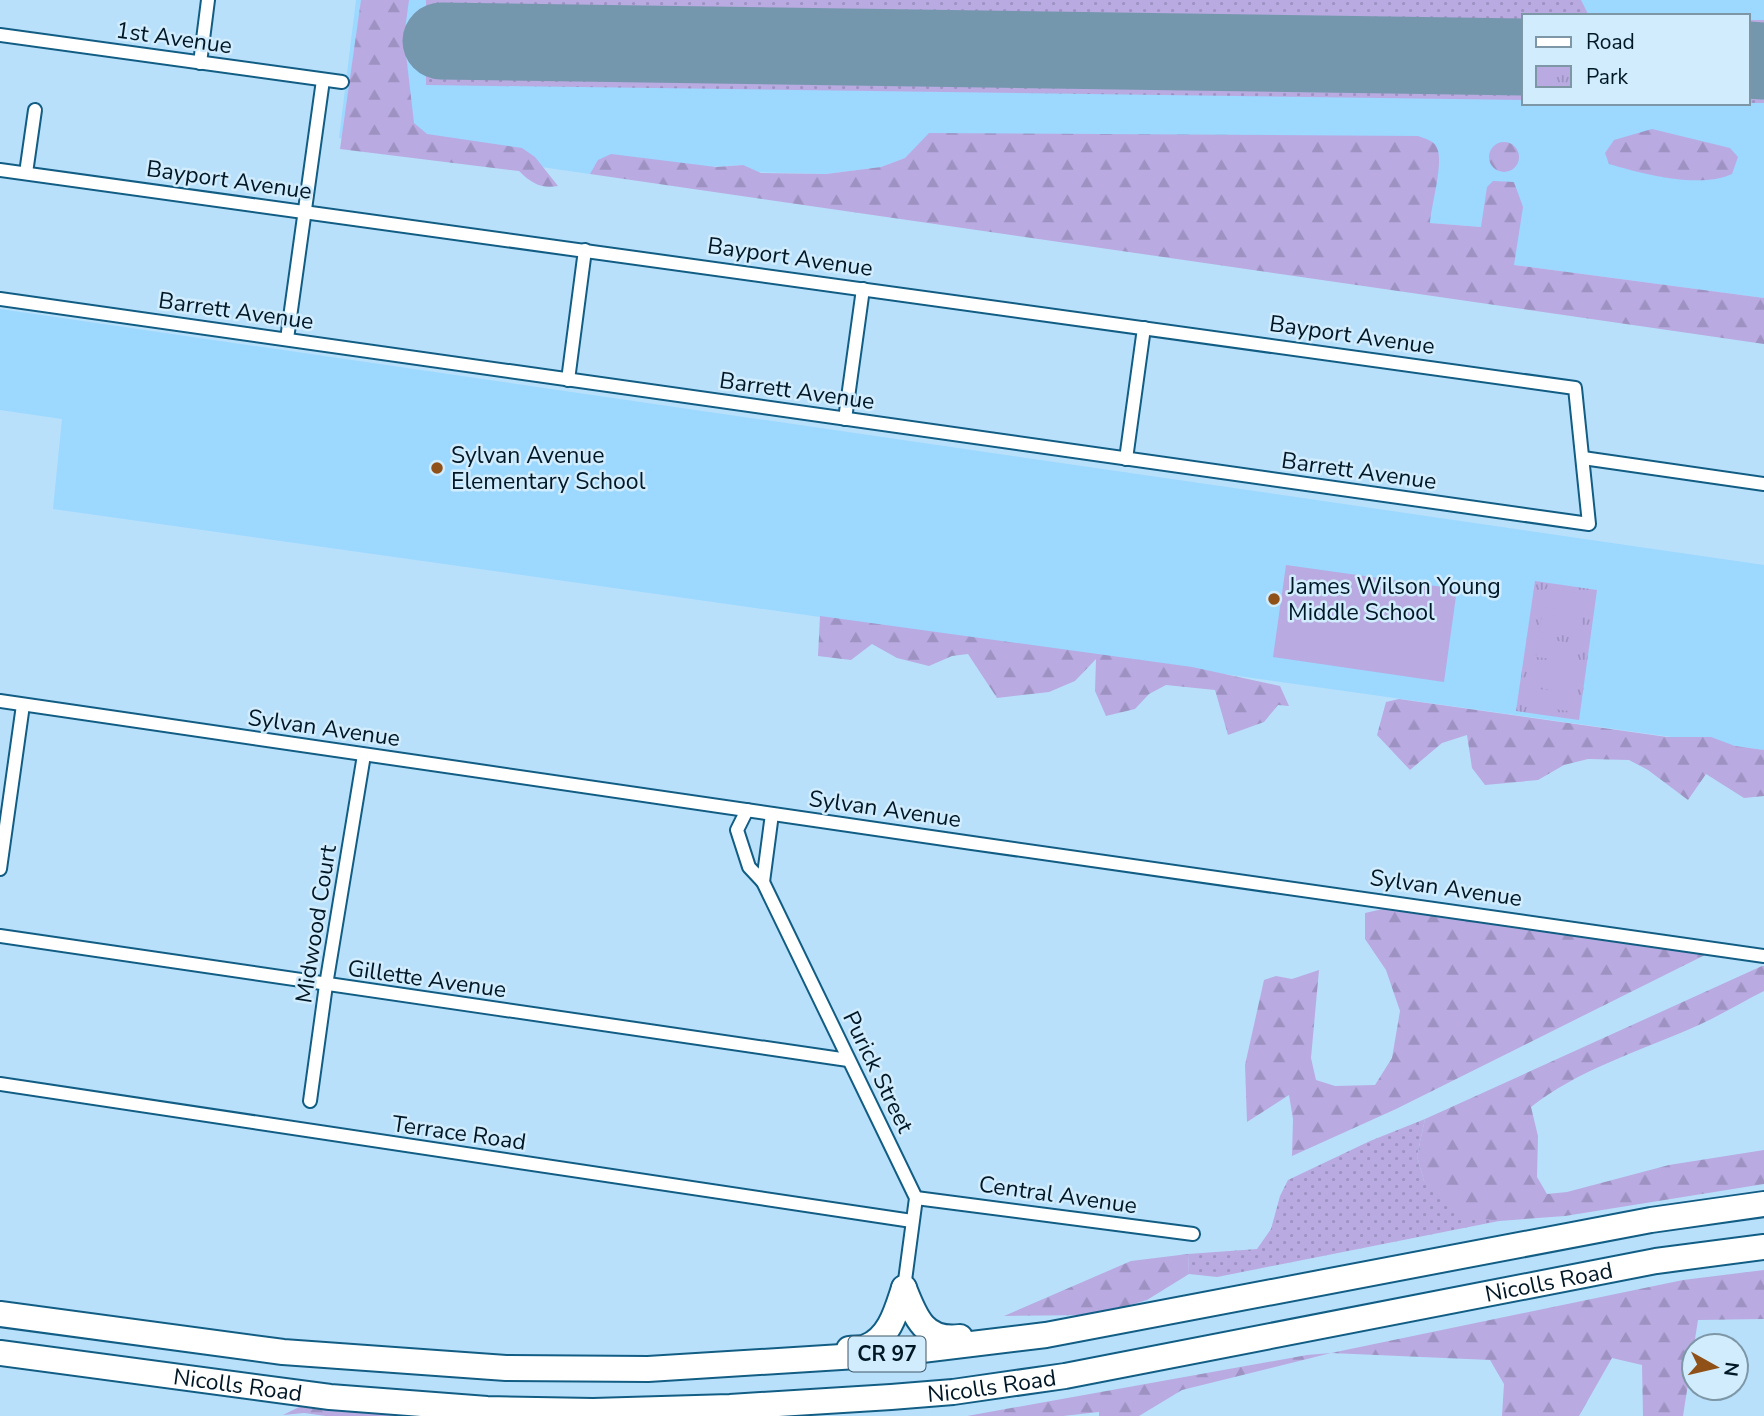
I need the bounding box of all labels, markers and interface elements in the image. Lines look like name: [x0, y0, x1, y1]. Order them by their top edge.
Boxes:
legend: [1522, 14, 1750, 105]
street label: 1st Avenue: [114, 15, 234, 61]
text: Road: [1586, 28, 1635, 56]
text: Park: [1586, 63, 1628, 91]
street label: Bayport Avenue: [144, 153, 314, 207]
street label: Bayport Avenue: [705, 230, 875, 284]
street label: Barrett Avenue: [156, 285, 316, 337]
street label: Bayport Avenue: [1267, 308, 1437, 362]
street label: Barrett Avenue: [717, 365, 877, 417]
place label: Sylvan Avenue Elementary School: [451, 440, 646, 497]
street label: Barrett Avenue: [1279, 445, 1439, 497]
marker: Sylvan Avenue Elementary School: [429, 460, 445, 476]
place label: James Wilson Young Middle School: [1287, 571, 1501, 628]
marker: James Wilson Young Middle School: [1266, 591, 1282, 607]
street label: Sylvan Avenue: [246, 702, 402, 754]
street label: Sylvan Avenue: [807, 783, 963, 835]
street label: Midwood Court: [288, 842, 344, 1005]
street label: Sylvan Avenue: [1368, 862, 1524, 914]
street label: Gillette Avenue: [346, 953, 508, 1005]
street label: Purick Street: [835, 1006, 921, 1139]
street label: Terrace Road: [390, 1108, 528, 1158]
street label: Central Avenue: [977, 1169, 1139, 1221]
street label: Nicolls Road: [1482, 1254, 1615, 1309]
north arrow: [1680, 1332, 1750, 1402]
road number: CR 97: [848, 1336, 926, 1372]
text: N: [1717, 1360, 1745, 1378]
street label: Nicolls Road: [172, 1361, 304, 1409]
street label: Nicolls Road: [926, 1362, 1058, 1410]

